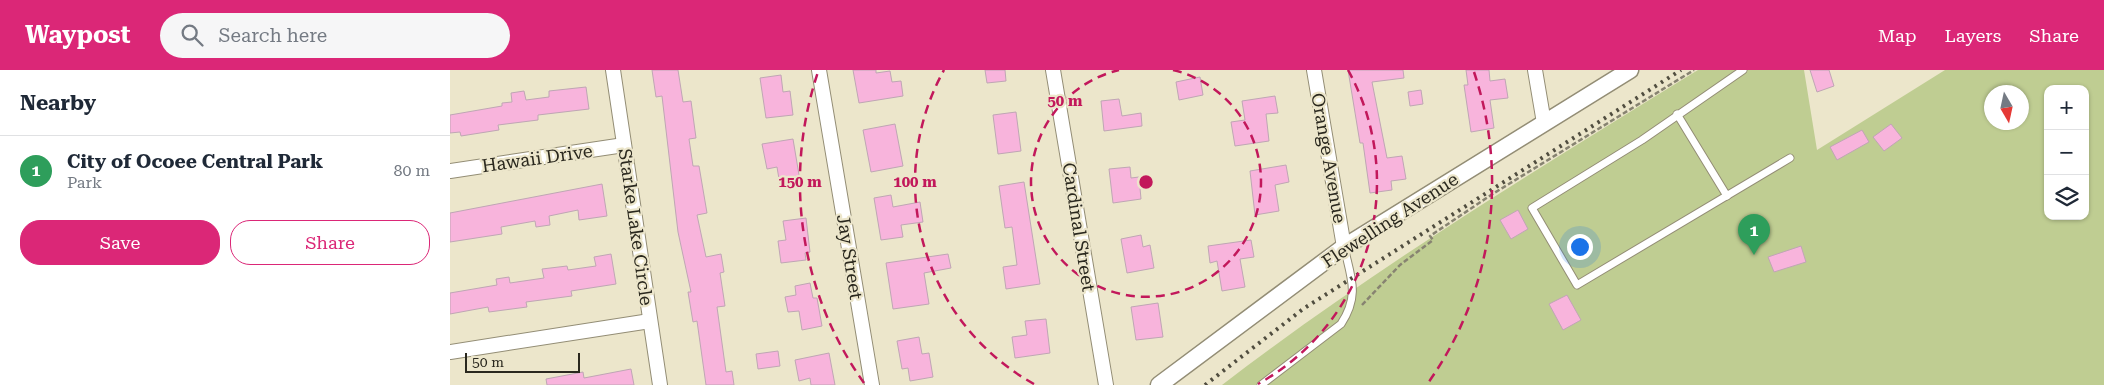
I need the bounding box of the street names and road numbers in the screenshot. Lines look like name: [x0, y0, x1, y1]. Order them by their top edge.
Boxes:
street label: Orange Avenue: [1307, 91, 1351, 225]
street label: Hawaii Drive: [480, 140, 594, 176]
street label: Starke Lake Circle: [615, 147, 657, 307]
street label: Cardinal Street: [1058, 161, 1100, 293]
street label: Flewelling Avenue: [1318, 168, 1462, 272]
street label: Jay Street: [833, 213, 867, 301]

